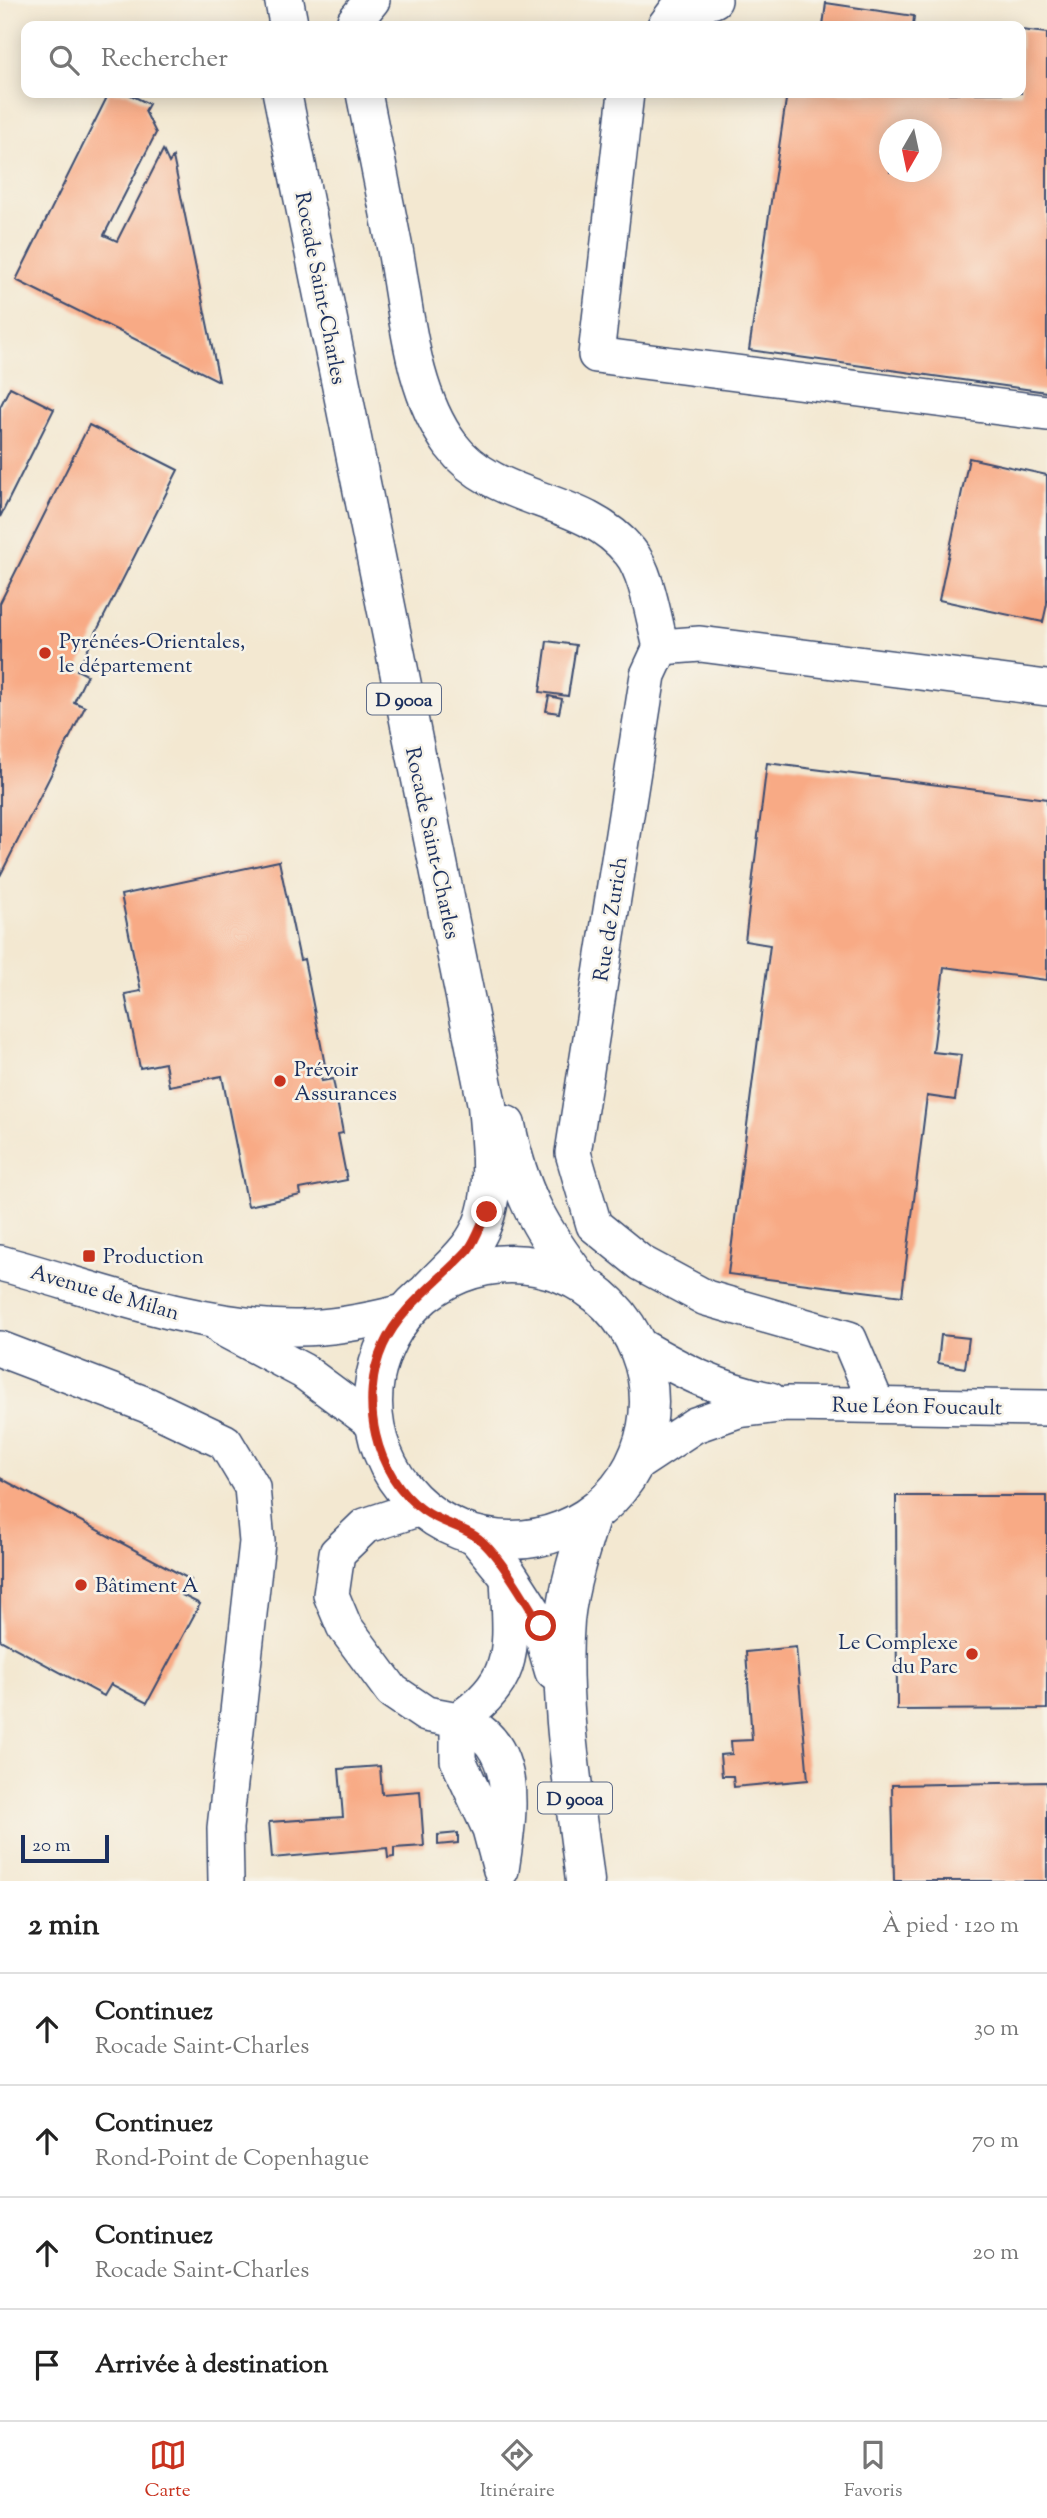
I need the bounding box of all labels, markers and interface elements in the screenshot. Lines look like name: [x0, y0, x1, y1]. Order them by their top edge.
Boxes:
search box: [21, 21, 1026, 98]
icon: search: [45, 41, 83, 79]
text: Rechercher: [101, 41, 228, 78]
north arrow: [879, 119, 942, 182]
street label: Rocade Saint-Charles: [286, 190, 352, 387]
place label: Pyrénées-Orientales, le département: [59, 628, 245, 682]
marker: Pyrénées-Orientales, le département: [37, 645, 53, 661]
road number: D 900a: [367, 684, 441, 714]
street label: Rocade Saint-Charles: [396, 745, 466, 942]
street label: Rue de Zurich: [587, 855, 637, 984]
place label: Prévoir Assurances: [294, 1056, 397, 1110]
marker: Prévoir Assurances: [272, 1073, 288, 1089]
route end: [471, 1196, 502, 1227]
place label: Production: [103, 1243, 204, 1273]
marker: Production: [81, 1248, 97, 1264]
street label: Avenue de Milan: [26, 1258, 182, 1330]
street label: Rue Léon Foucault: [832, 1392, 1002, 1424]
place label: Bâtiment A: [95, 1572, 199, 1602]
marker: Bâtiment A: [73, 1577, 89, 1593]
route start: [525, 1610, 556, 1641]
place label: Le Complexe du Parc: [838, 1629, 958, 1683]
marker: Le Complexe du Parc: [964, 1646, 980, 1662]
road number: D 900a: [538, 1782, 612, 1814]
scale bar: [21, 1832, 108, 1864]
text: 20 m: [32, 1833, 71, 1860]
text: 2 min: [28, 1905, 100, 1948]
text: À pied · 120 m: [882, 1910, 1019, 1943]
text: Continuez: [95, 1994, 213, 2031]
icon: ahead: [28, 2010, 66, 2048]
text: 30 m: [974, 2013, 1019, 2046]
text: Rocade Saint-Charles: [95, 2031, 309, 2064]
text: Continuez: [95, 2106, 213, 2143]
icon: ahead: [28, 2122, 66, 2160]
text: 70 m: [972, 2125, 1019, 2158]
text: Rond-Point de Copenhague: [95, 2143, 369, 2176]
text: Continuez: [95, 2218, 213, 2255]
icon: ahead: [28, 2234, 66, 2272]
text: 20 m: [972, 2237, 1019, 2270]
text: Rocade Saint-Charles: [95, 2255, 309, 2288]
icon: arrive: [28, 2346, 66, 2384]
text: Arrivée à destination: [95, 2347, 328, 2384]
tab: Carte: [145, 2436, 191, 2505]
tab: Itinéraire: [480, 2436, 555, 2505]
tab: Favoris: [844, 2436, 902, 2505]

